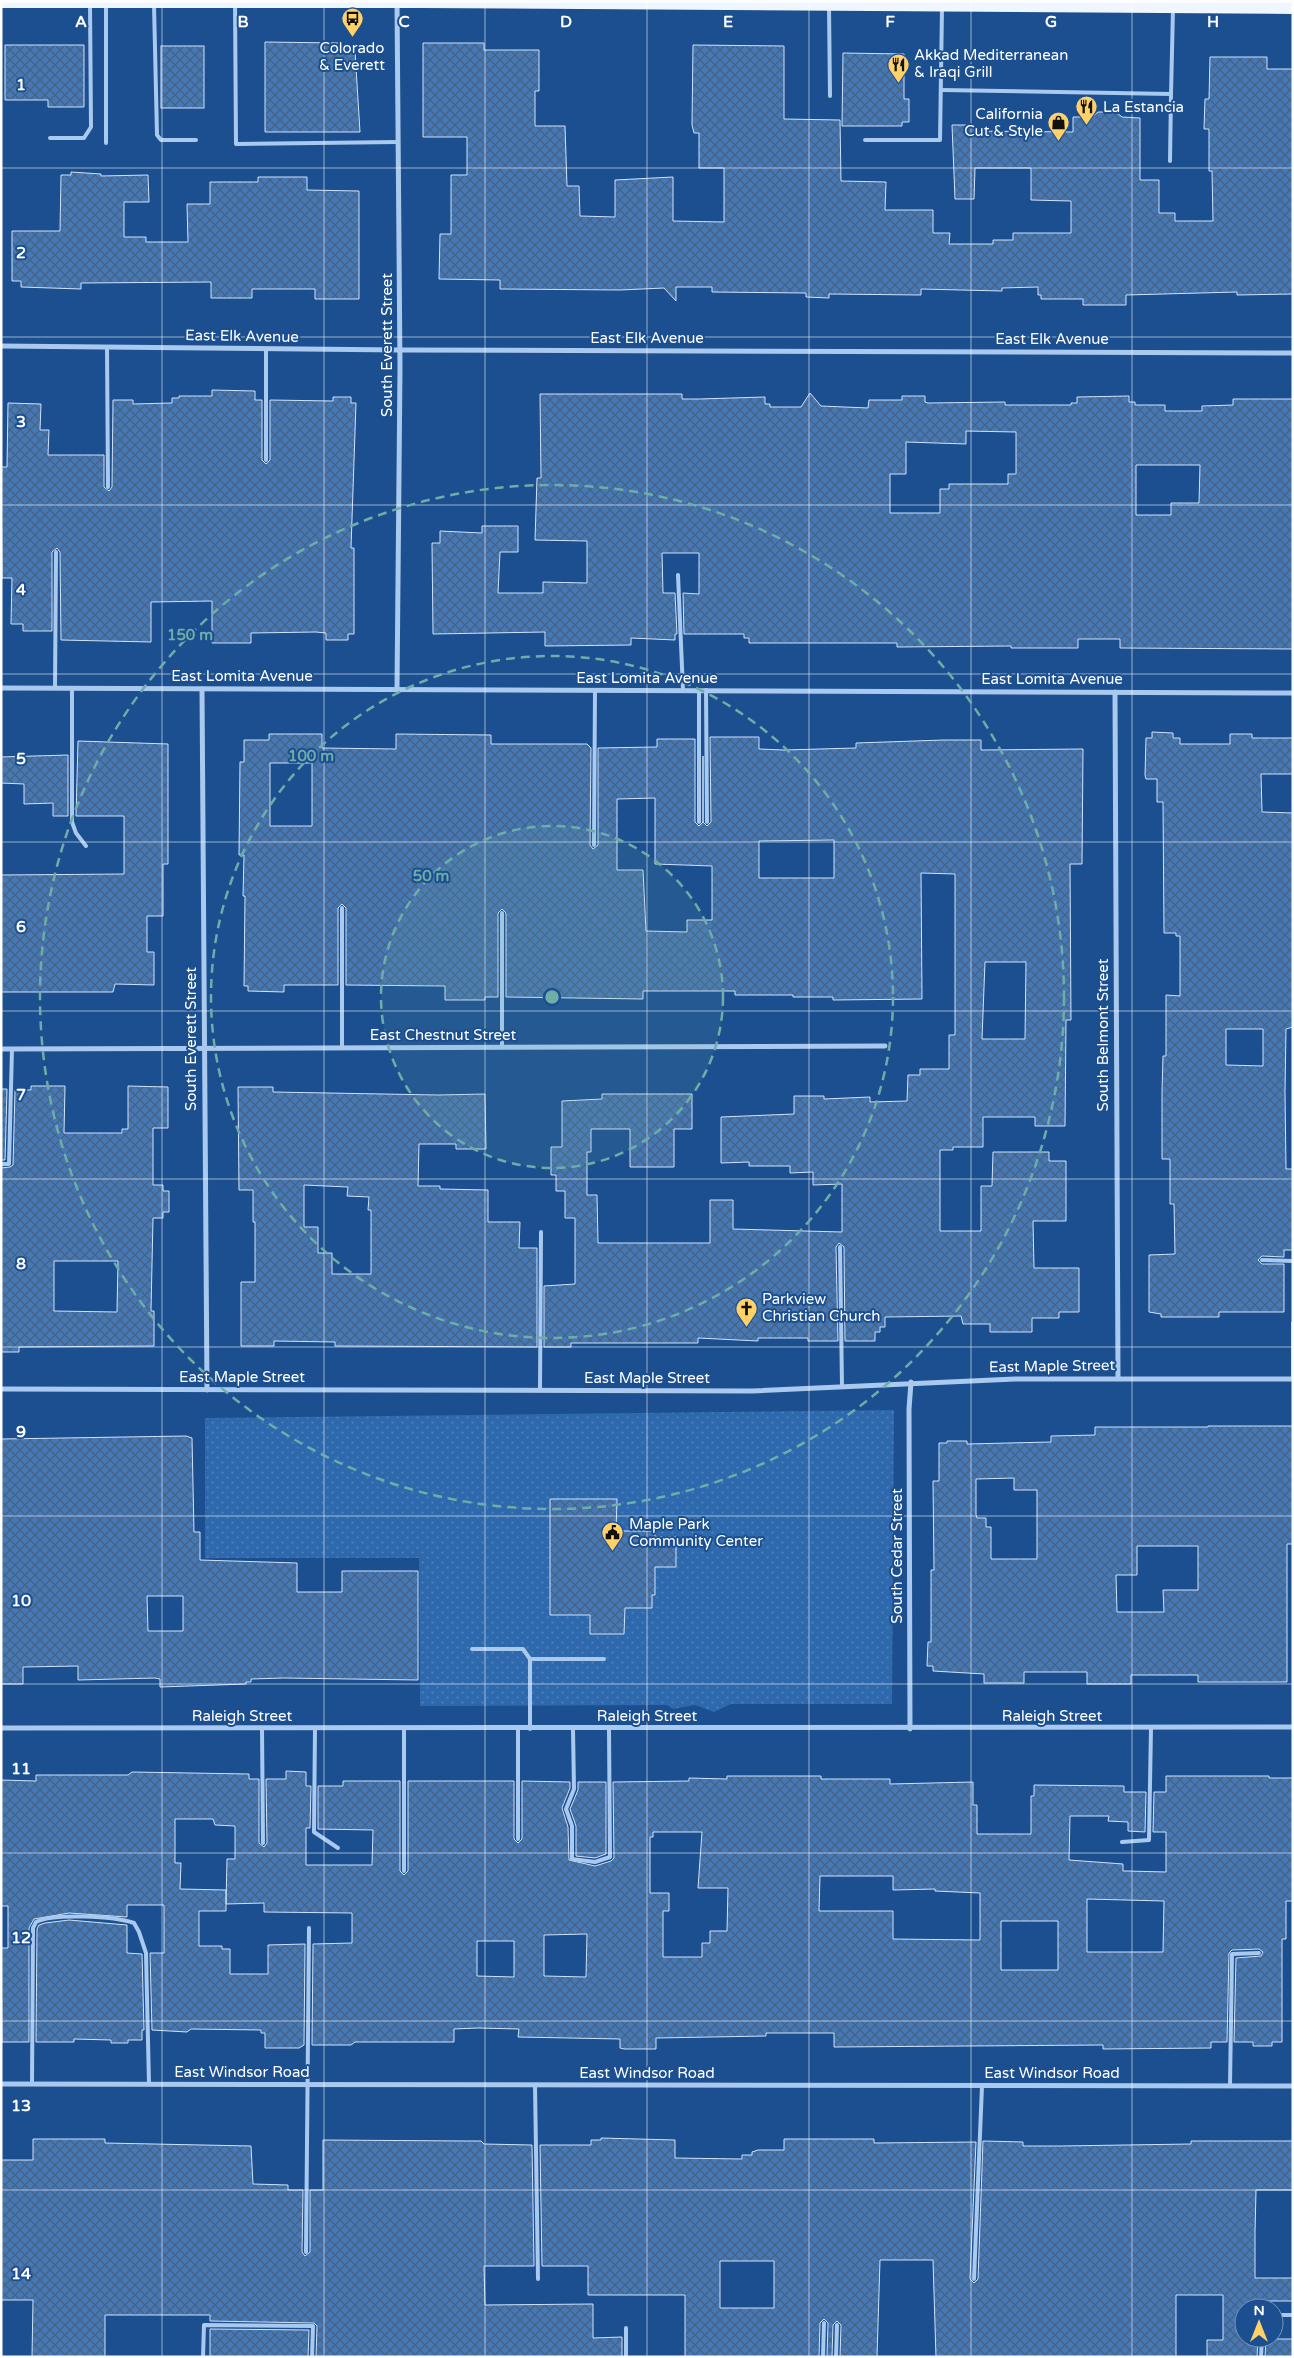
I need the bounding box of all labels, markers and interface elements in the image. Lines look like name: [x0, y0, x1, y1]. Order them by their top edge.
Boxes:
bus stop icon: Colorado & Everett: [340, 7, 364, 38]
text: A: [75, 12, 87, 32]
text: B: [237, 12, 249, 32]
text: C: [398, 12, 410, 32]
text: D: [560, 12, 572, 32]
text: E: [723, 12, 733, 32]
text: F: [885, 12, 895, 32]
text: G: [1045, 12, 1057, 32]
text: H: [1207, 12, 1219, 32]
place label: Colorado & Everett: [319, 39, 385, 74]
place label: Akkad Mediterranean & Iraqi Grill: [914, 46, 1068, 81]
restaurant icon: Akkad Mediterranean & Iraqi Grill: [886, 52, 910, 83]
text: 1: [16, 75, 26, 95]
restaurant icon: La Estancia: [1075, 95, 1099, 126]
place label: La Estancia: [1103, 98, 1184, 116]
place label: California Cut & Style: [964, 105, 1043, 140]
shop icon: California Cut & Style: [1047, 111, 1071, 142]
text: 2: [16, 243, 26, 263]
street label: South Everett Street: [378, 273, 396, 417]
street label: East Elk Avenue: [185, 326, 299, 346]
street label: East Elk Avenue: [590, 329, 704, 347]
street label: East Elk Avenue: [995, 330, 1109, 348]
text: 3: [16, 412, 26, 432]
text: 4: [16, 580, 26, 600]
text: 150 m: [167, 626, 213, 644]
street label: East Lomita Avenue: [171, 667, 313, 685]
street label: East Lomita Avenue: [576, 669, 718, 687]
street label: East Lomita Avenue: [981, 670, 1123, 688]
text: 100 m: [288, 747, 334, 765]
text: 5: [16, 749, 26, 769]
text: 50 m: [413, 867, 449, 885]
text: 6: [16, 917, 26, 937]
street label: South Belmont Street: [1094, 958, 1112, 1112]
street label: South Everett Street: [182, 967, 200, 1111]
centre of rings: [543, 988, 561, 1006]
street label: East Chestnut Street: [370, 1026, 516, 1044]
text: 7: [16, 1085, 26, 1105]
text: 8: [16, 1254, 26, 1274]
place label: Parkview Christian Church: [762, 1290, 880, 1325]
church icon: Parkview Christian Church: [734, 1296, 758, 1327]
street label: East Maple Street: [989, 1356, 1115, 1376]
street label: East Maple Street: [179, 1368, 305, 1386]
street label: East Maple Street: [584, 1369, 710, 1387]
text: 9: [16, 1422, 26, 1442]
street label: South Cedar Street: [888, 1488, 906, 1624]
place label: Maple Park Community Center: [629, 1515, 763, 1550]
public building icon: Maple Park Community Center: [601, 1521, 625, 1552]
text: 10: [11, 1591, 31, 1611]
street label: Raleigh Street: [192, 1707, 292, 1725]
street label: Raleigh Street: [597, 1707, 697, 1725]
street label: Raleigh Street: [1002, 1707, 1102, 1725]
text: 11: [11, 1759, 31, 1779]
text: 12: [11, 1928, 31, 1948]
street label: East Windsor Road: [174, 2063, 310, 2081]
street label: East Windsor Road: [579, 2064, 715, 2082]
street label: East Windsor Road: [984, 2064, 1120, 2082]
text: 13: [11, 2096, 31, 2116]
text: 14: [11, 2264, 31, 2284]
north arrow: [1234, 2298, 1284, 2348]
text: N: [1253, 2302, 1265, 2319]

